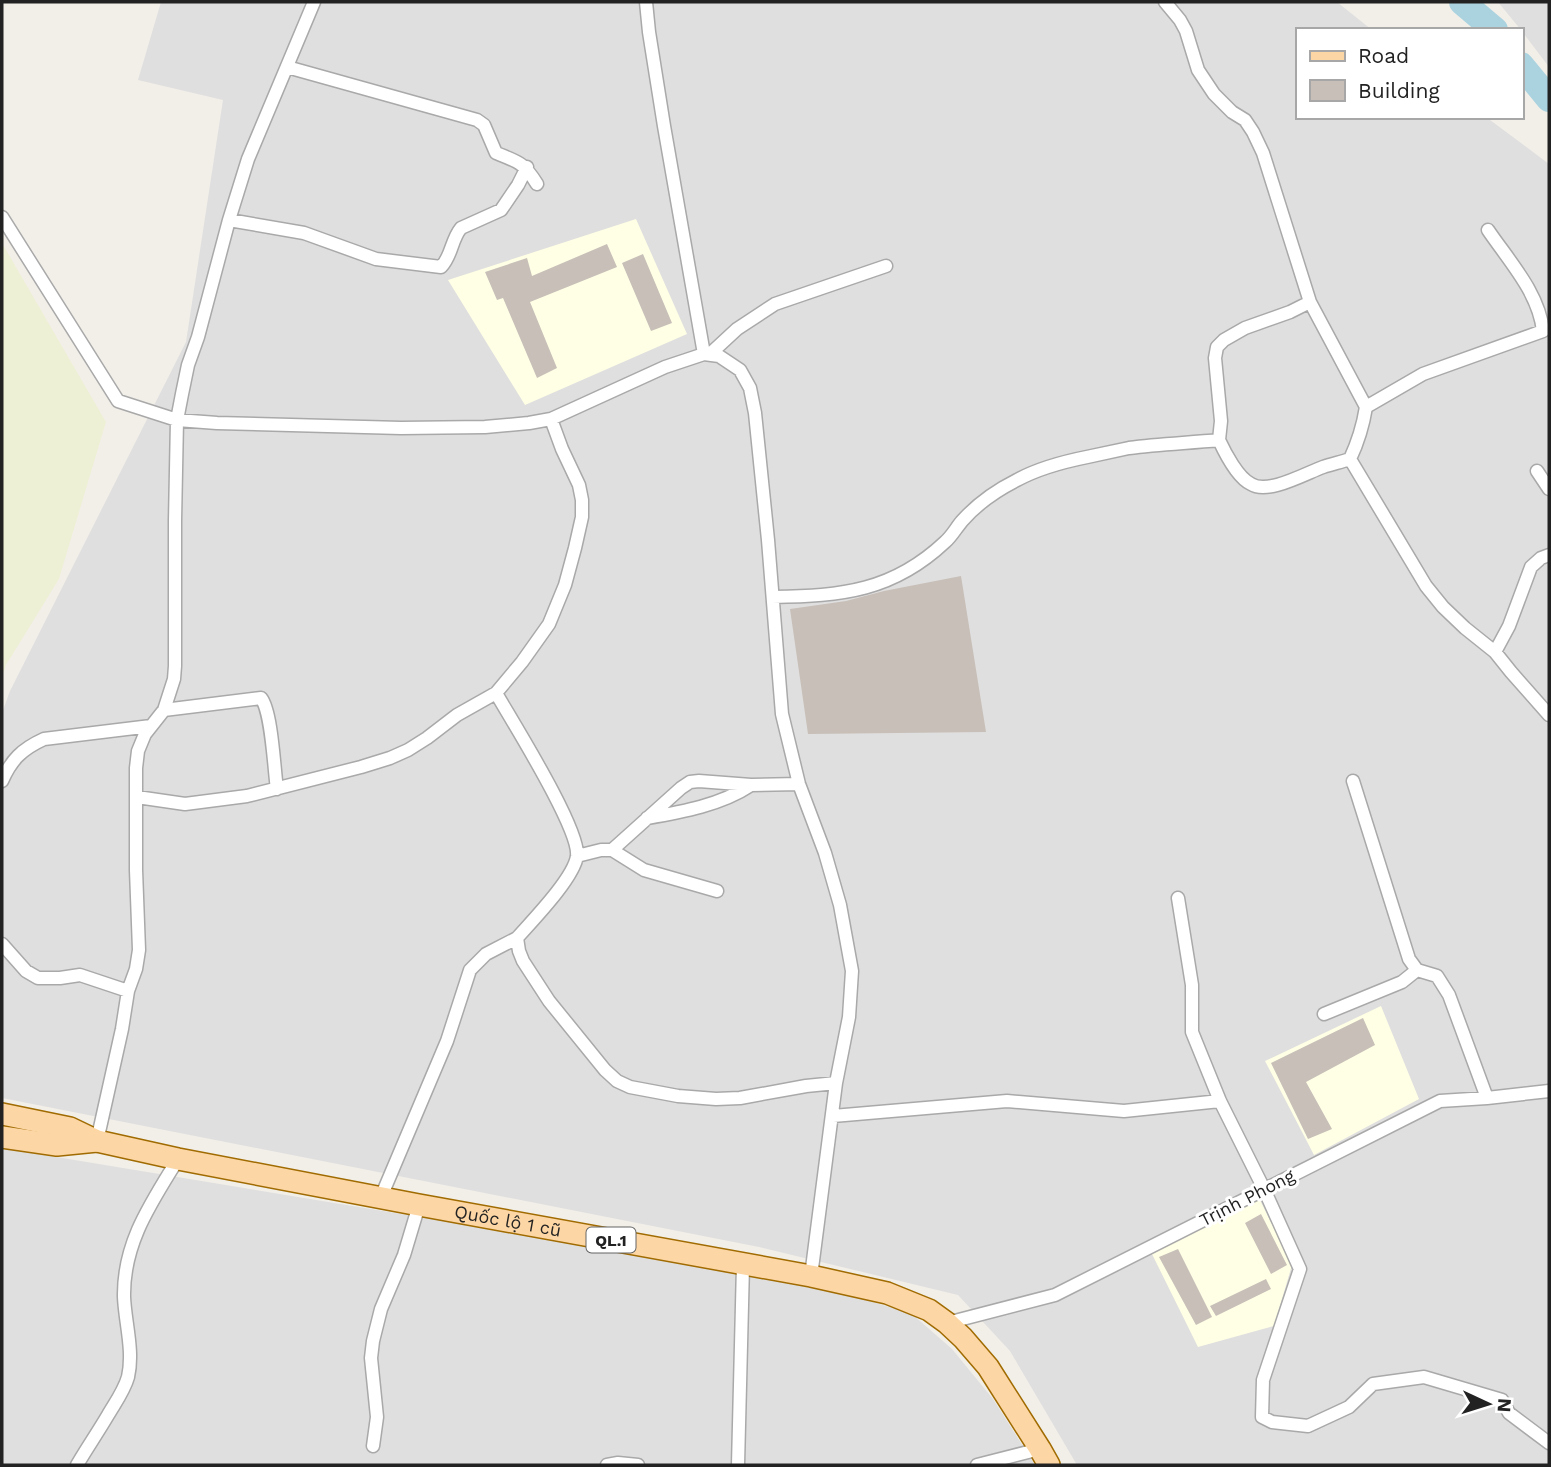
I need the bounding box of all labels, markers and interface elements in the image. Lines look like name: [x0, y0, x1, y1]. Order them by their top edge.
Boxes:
legend: [1296, 28, 1523, 119]
text: Road: [1358, 43, 1409, 68]
text: Building: [1358, 78, 1440, 103]
street label: Trịnh Phong: [1196, 1164, 1298, 1230]
street label: Quốc lộ 1 cũ: [453, 1201, 563, 1241]
road number: QL.1: [586, 1228, 636, 1252]
north arrow: [1453, 1369, 1523, 1439]
text: N: [1492, 1397, 1516, 1413]

